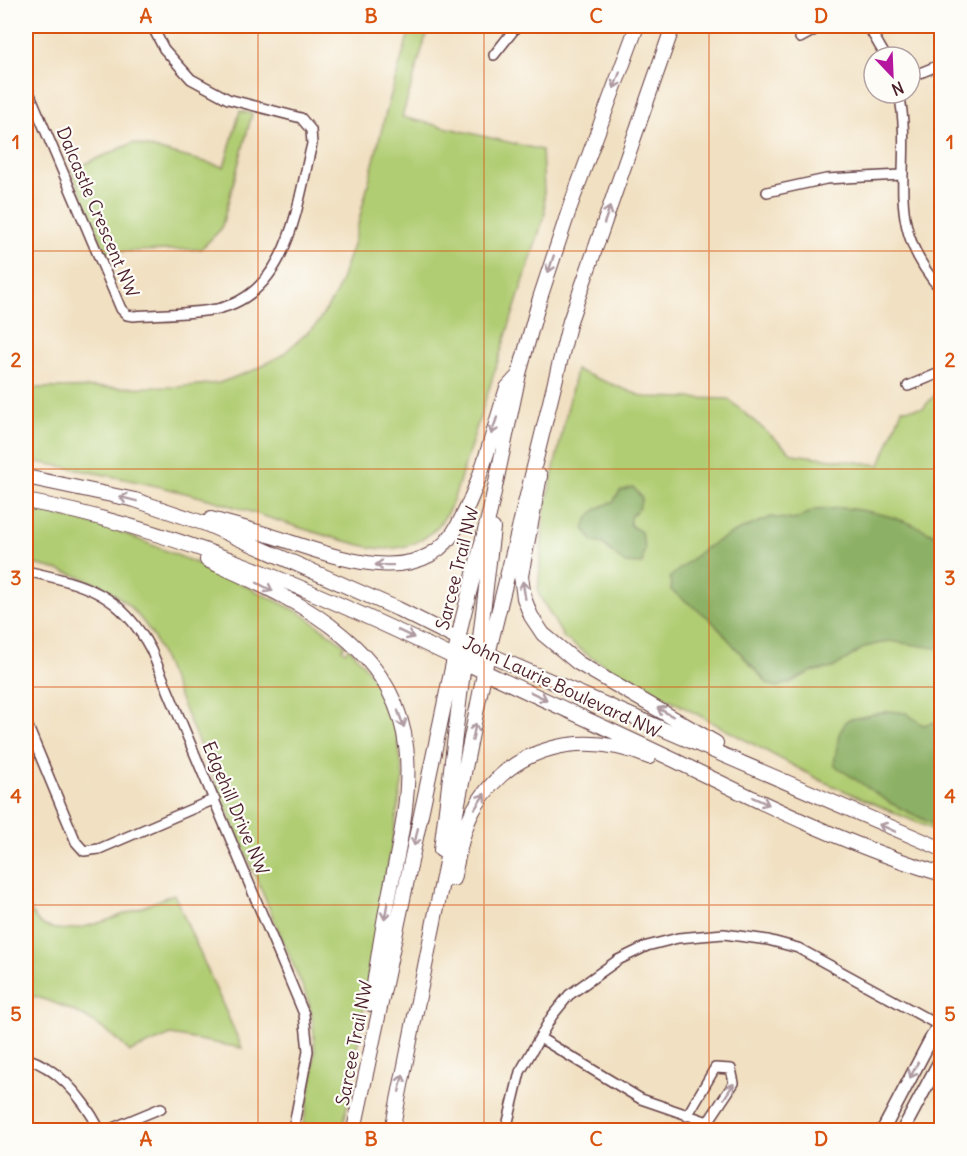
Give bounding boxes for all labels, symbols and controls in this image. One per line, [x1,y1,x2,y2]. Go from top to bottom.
text: A [140,3,153,28]
text: B [364,3,378,28]
text: C [589,3,603,28]
text: D [814,3,828,28]
north arrow [862,45,922,105]
one-way arrow [611,71,622,89]
text: N [889,77,907,100]
street label: Dalcastle Crescent NW [52,123,144,301]
text: 1 [12,129,20,154]
text: 1 [946,129,954,154]
one-way arrow [603,206,614,224]
one-way arrow [545,254,556,273]
text: 2 [11,347,22,372]
text: 2 [945,347,956,372]
one-way arrow [488,416,499,435]
one-way arrow [119,492,138,504]
street label: Sarcee Trail NW [431,504,483,632]
one-way arrow [374,559,394,571]
text: 3 [10,565,22,590]
text: 3 [944,565,956,590]
one-way arrow [518,581,529,600]
one-way arrow [255,582,273,593]
one-way arrow [397,628,415,640]
street label: John Laurie Boulevard NW [459,631,665,743]
one-way arrow [529,691,547,703]
one-way arrow [657,706,675,717]
one-way arrow [396,709,407,728]
one-way arrow [469,723,480,742]
street label: Edgehill Drive NW [197,738,275,878]
text: 4 [10,783,22,808]
text: 4 [944,783,956,808]
one-way arrow [474,793,486,809]
one-way arrow [752,796,770,807]
one-way arrow [878,821,896,832]
one-way arrow [410,827,421,846]
one-way arrow [380,901,391,920]
street label: Sarcee Trail NW [331,979,377,1107]
text: 5 [10,1001,22,1026]
text: 5 [944,1001,956,1026]
one-way arrow [908,1061,920,1079]
one-way arrow [396,1074,407,1094]
one-way arrow [722,1083,735,1100]
text: A [140,1126,153,1151]
text: B [364,1126,378,1151]
text: C [589,1126,603,1151]
text: D [814,1126,828,1151]

